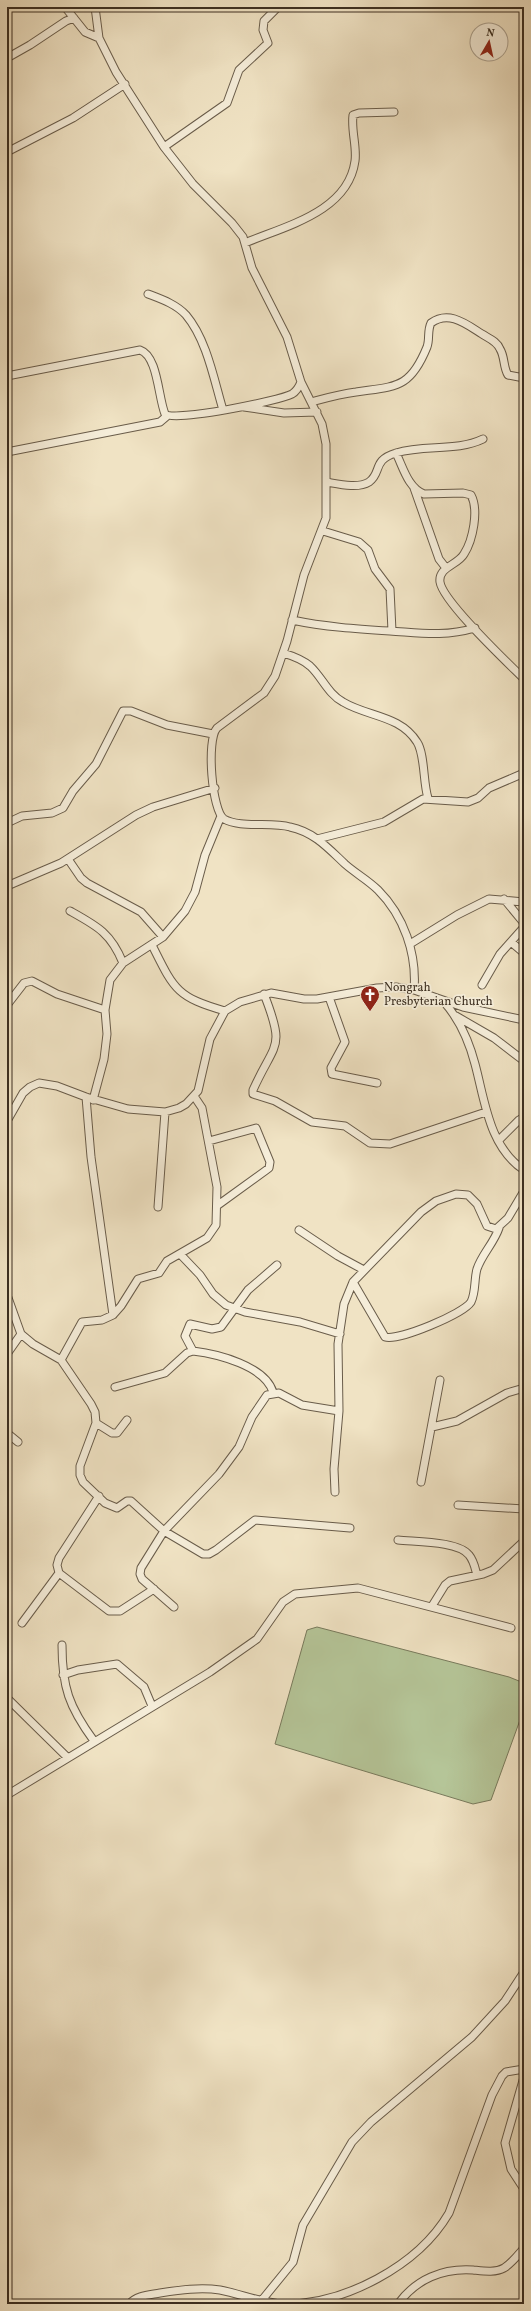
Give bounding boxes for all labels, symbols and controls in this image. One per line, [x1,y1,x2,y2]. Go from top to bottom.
north arrow [469,22,509,62]
text: N [485,26,495,42]
place label: Nongrah Presbyterian Church [384,980,493,1010]
church icon: Nongrah Presbyterian Church [359,984,381,1012]

